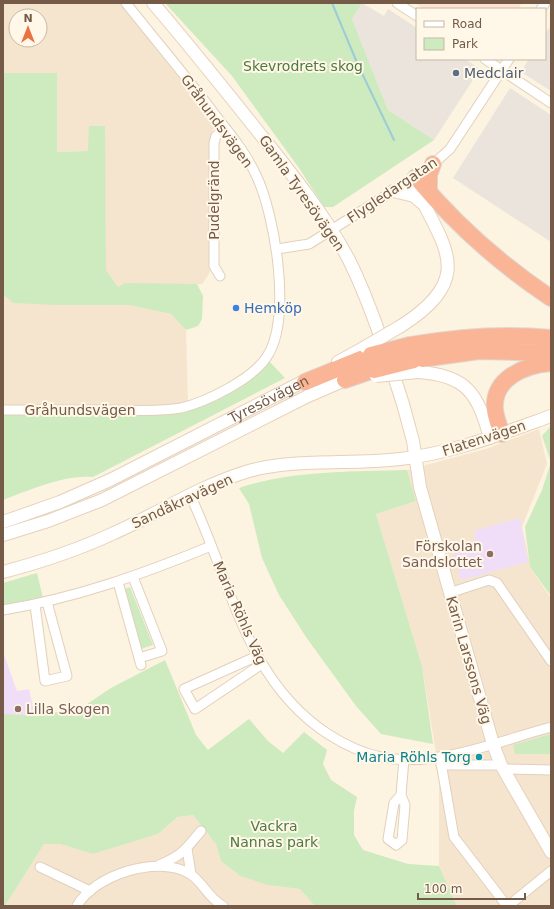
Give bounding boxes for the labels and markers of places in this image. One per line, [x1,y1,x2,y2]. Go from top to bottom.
place label: Medclair [464,65,524,81]
marker: Medclair [451,68,461,78]
place label: Hemköp [244,300,302,316]
marker: Hemköp [231,303,241,313]
place label: Förskolan Sandslottet [402,538,483,570]
marker: Förskolan Sandslottet [485,549,495,559]
place label: Lilla Skogen [26,701,110,717]
marker: Lilla Skogen [13,704,23,714]
place label: Maria Röhls Torg [356,749,471,765]
marker: Maria Röhls Torg [474,752,484,762]

